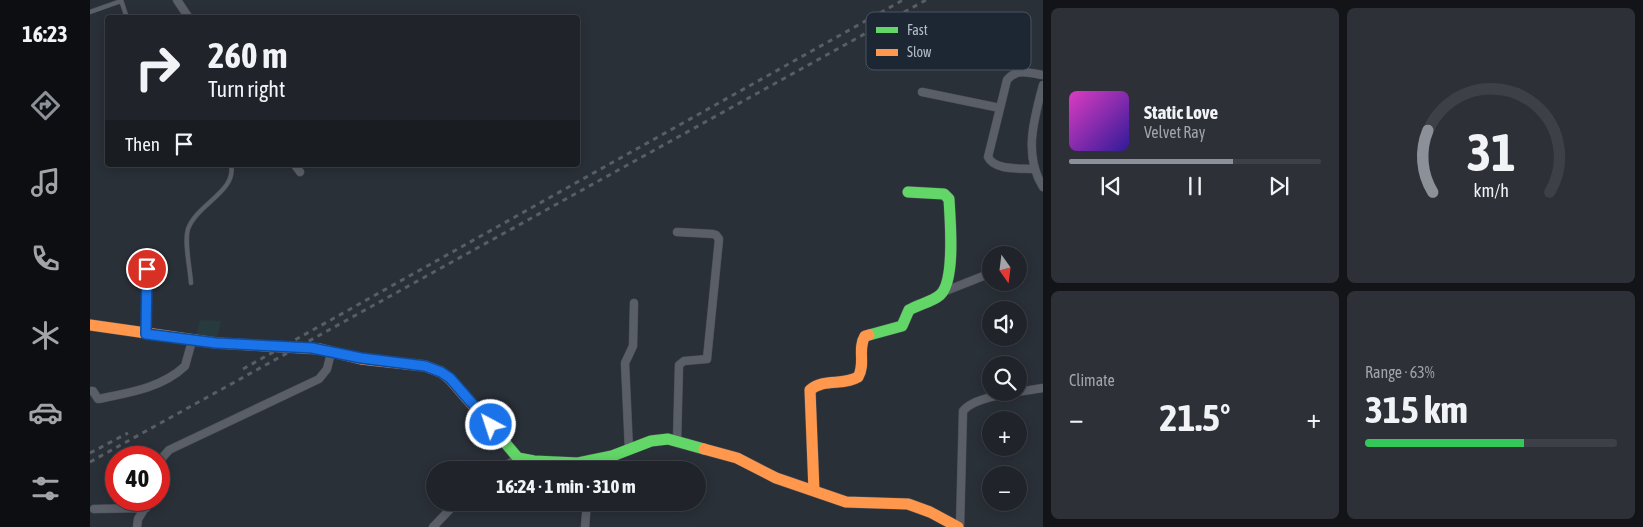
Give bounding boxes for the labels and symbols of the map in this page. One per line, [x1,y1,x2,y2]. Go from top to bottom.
legend [866,12,1031,70]
text: Fast [907,22,928,38]
text: Slow [907,44,932,60]
north arrow [982,246,1028,291]
pin [126,248,168,290]
position arrow [464,398,516,450]
speed limit sign: 40 [105,446,170,511]

